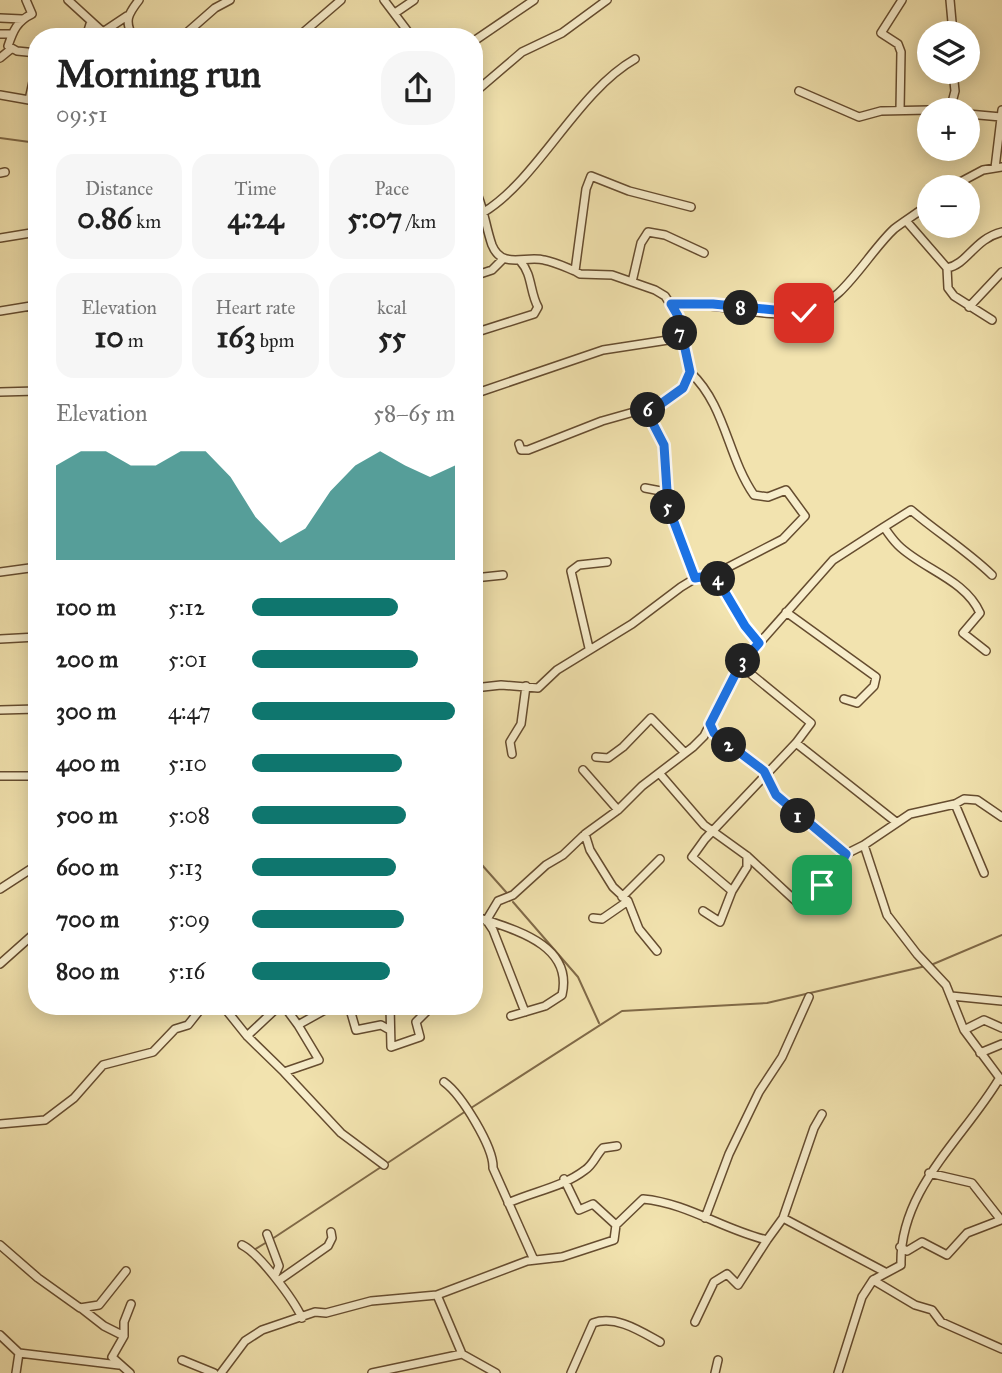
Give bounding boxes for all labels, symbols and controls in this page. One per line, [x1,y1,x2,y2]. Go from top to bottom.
map controls [917,21,980,238]
button: layers [917,21,980,84]
text: Morning run [56,51,261,97]
button: share [381,51,455,125]
button: + [917,98,980,161]
text: 09:51 [56,100,107,128]
button: − [917,175,980,238]
text: Distance [85,177,153,200]
text: Time [234,177,277,200]
text: Pace [375,177,409,200]
text: 0.86 [77,200,132,236]
text: 4:24 [228,200,283,236]
text: 5:07 [347,200,402,236]
text: km [132,210,161,233]
text: /km [402,210,436,233]
pin [774,283,834,343]
pin: 8 [724,290,758,326]
icon: check [785,294,823,332]
text: Elevation [81,296,157,319]
text: Heart rate [216,296,295,319]
text: kcal [377,296,407,319]
text: 8 [735,296,746,319]
pin: 7 [662,316,698,350]
text: 10 [95,319,124,355]
text: 163 [217,319,256,355]
text: 55 [378,319,406,355]
text: 7 [674,321,685,344]
text: m [124,329,144,352]
text: bpm [256,329,294,352]
pin: 6 [630,392,666,428]
text: 6 [643,398,652,421]
text: Elevation [56,399,147,427]
text: 58–65 m [373,399,455,427]
pin: 5 [650,490,686,524]
text: 5 [663,495,672,518]
pin: 4 [700,562,736,596]
text: 4 [712,567,723,590]
text: 100 m [56,593,116,621]
text: 5:12 [168,593,205,621]
pin: 3 [726,644,760,678]
text: 200 m [56,645,118,673]
text: 5:01 [168,645,207,673]
text: 3 [739,649,746,672]
text: 300 m [56,697,116,725]
text: 4:47 [168,697,211,725]
pin: 2 [712,728,746,762]
text: 2 [724,733,733,756]
text: 400 m [56,749,120,777]
text: 5:10 [168,749,207,777]
pin: 1 [780,798,816,834]
text: 500 m [56,801,118,829]
text: 5:08 [168,801,210,829]
text: 1 [794,804,801,827]
text: 600 m [56,853,119,881]
text: 5:13 [168,853,203,881]
pin [792,855,852,915]
icon: arrive [803,866,841,904]
text: 700 m [56,905,119,933]
text: 5:09 [168,905,210,933]
text: 800 m [56,957,119,985]
text: 5:16 [168,957,205,985]

